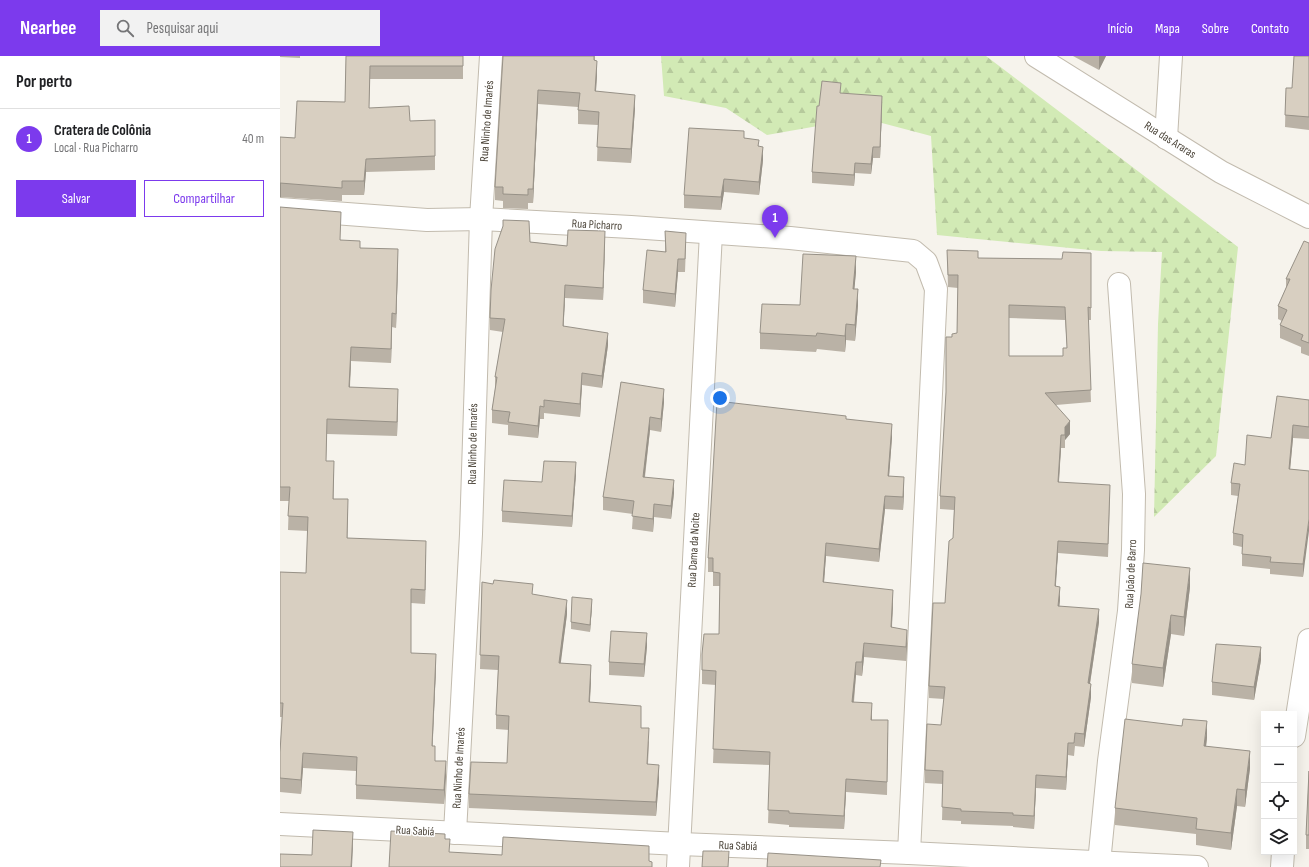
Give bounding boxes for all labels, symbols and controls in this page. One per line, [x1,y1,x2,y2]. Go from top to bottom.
search box [100,10,380,46]
text: Nearbee [20,17,76,40]
icon: search [114,17,136,39]
text: Pesquisar aqui [146,19,218,38]
text: Início [1107,20,1133,37]
text: Mapa [1155,20,1180,37]
text: Sobre [1202,20,1229,37]
text: Contato [1251,20,1289,37]
text: Por perto [16,72,72,92]
street label: Rua Ninho de Imarés [477,80,497,162]
street label: Rua das Araras [1141,118,1199,162]
text: Cratera de Colônia [54,121,151,140]
text: 1 [26,131,32,147]
text: 40 m [242,131,264,147]
text: Local · Rua Picharro [54,140,138,156]
button: Salvar [16,180,136,217]
button: Compartilhar [144,180,264,217]
pin: 1 [762,205,788,238]
street label: Rua Picharro [571,216,623,234]
your location [710,388,730,408]
street label: Rua Ninho de Imarés [465,403,481,485]
street label: Rua Dama da Noite [685,512,703,588]
street label: Rua João de Barro [1122,539,1140,609]
map controls [1261,711,1297,855]
button: + [1261,711,1297,747]
street label: Rua Ninho de Imarés [449,727,469,809]
button: − [1261,747,1297,783]
button: locate [1261,783,1297,819]
button: layers [1261,819,1297,855]
street label: Rua Sabiá [395,822,435,840]
street label: Rua Sabiá [718,838,758,854]

